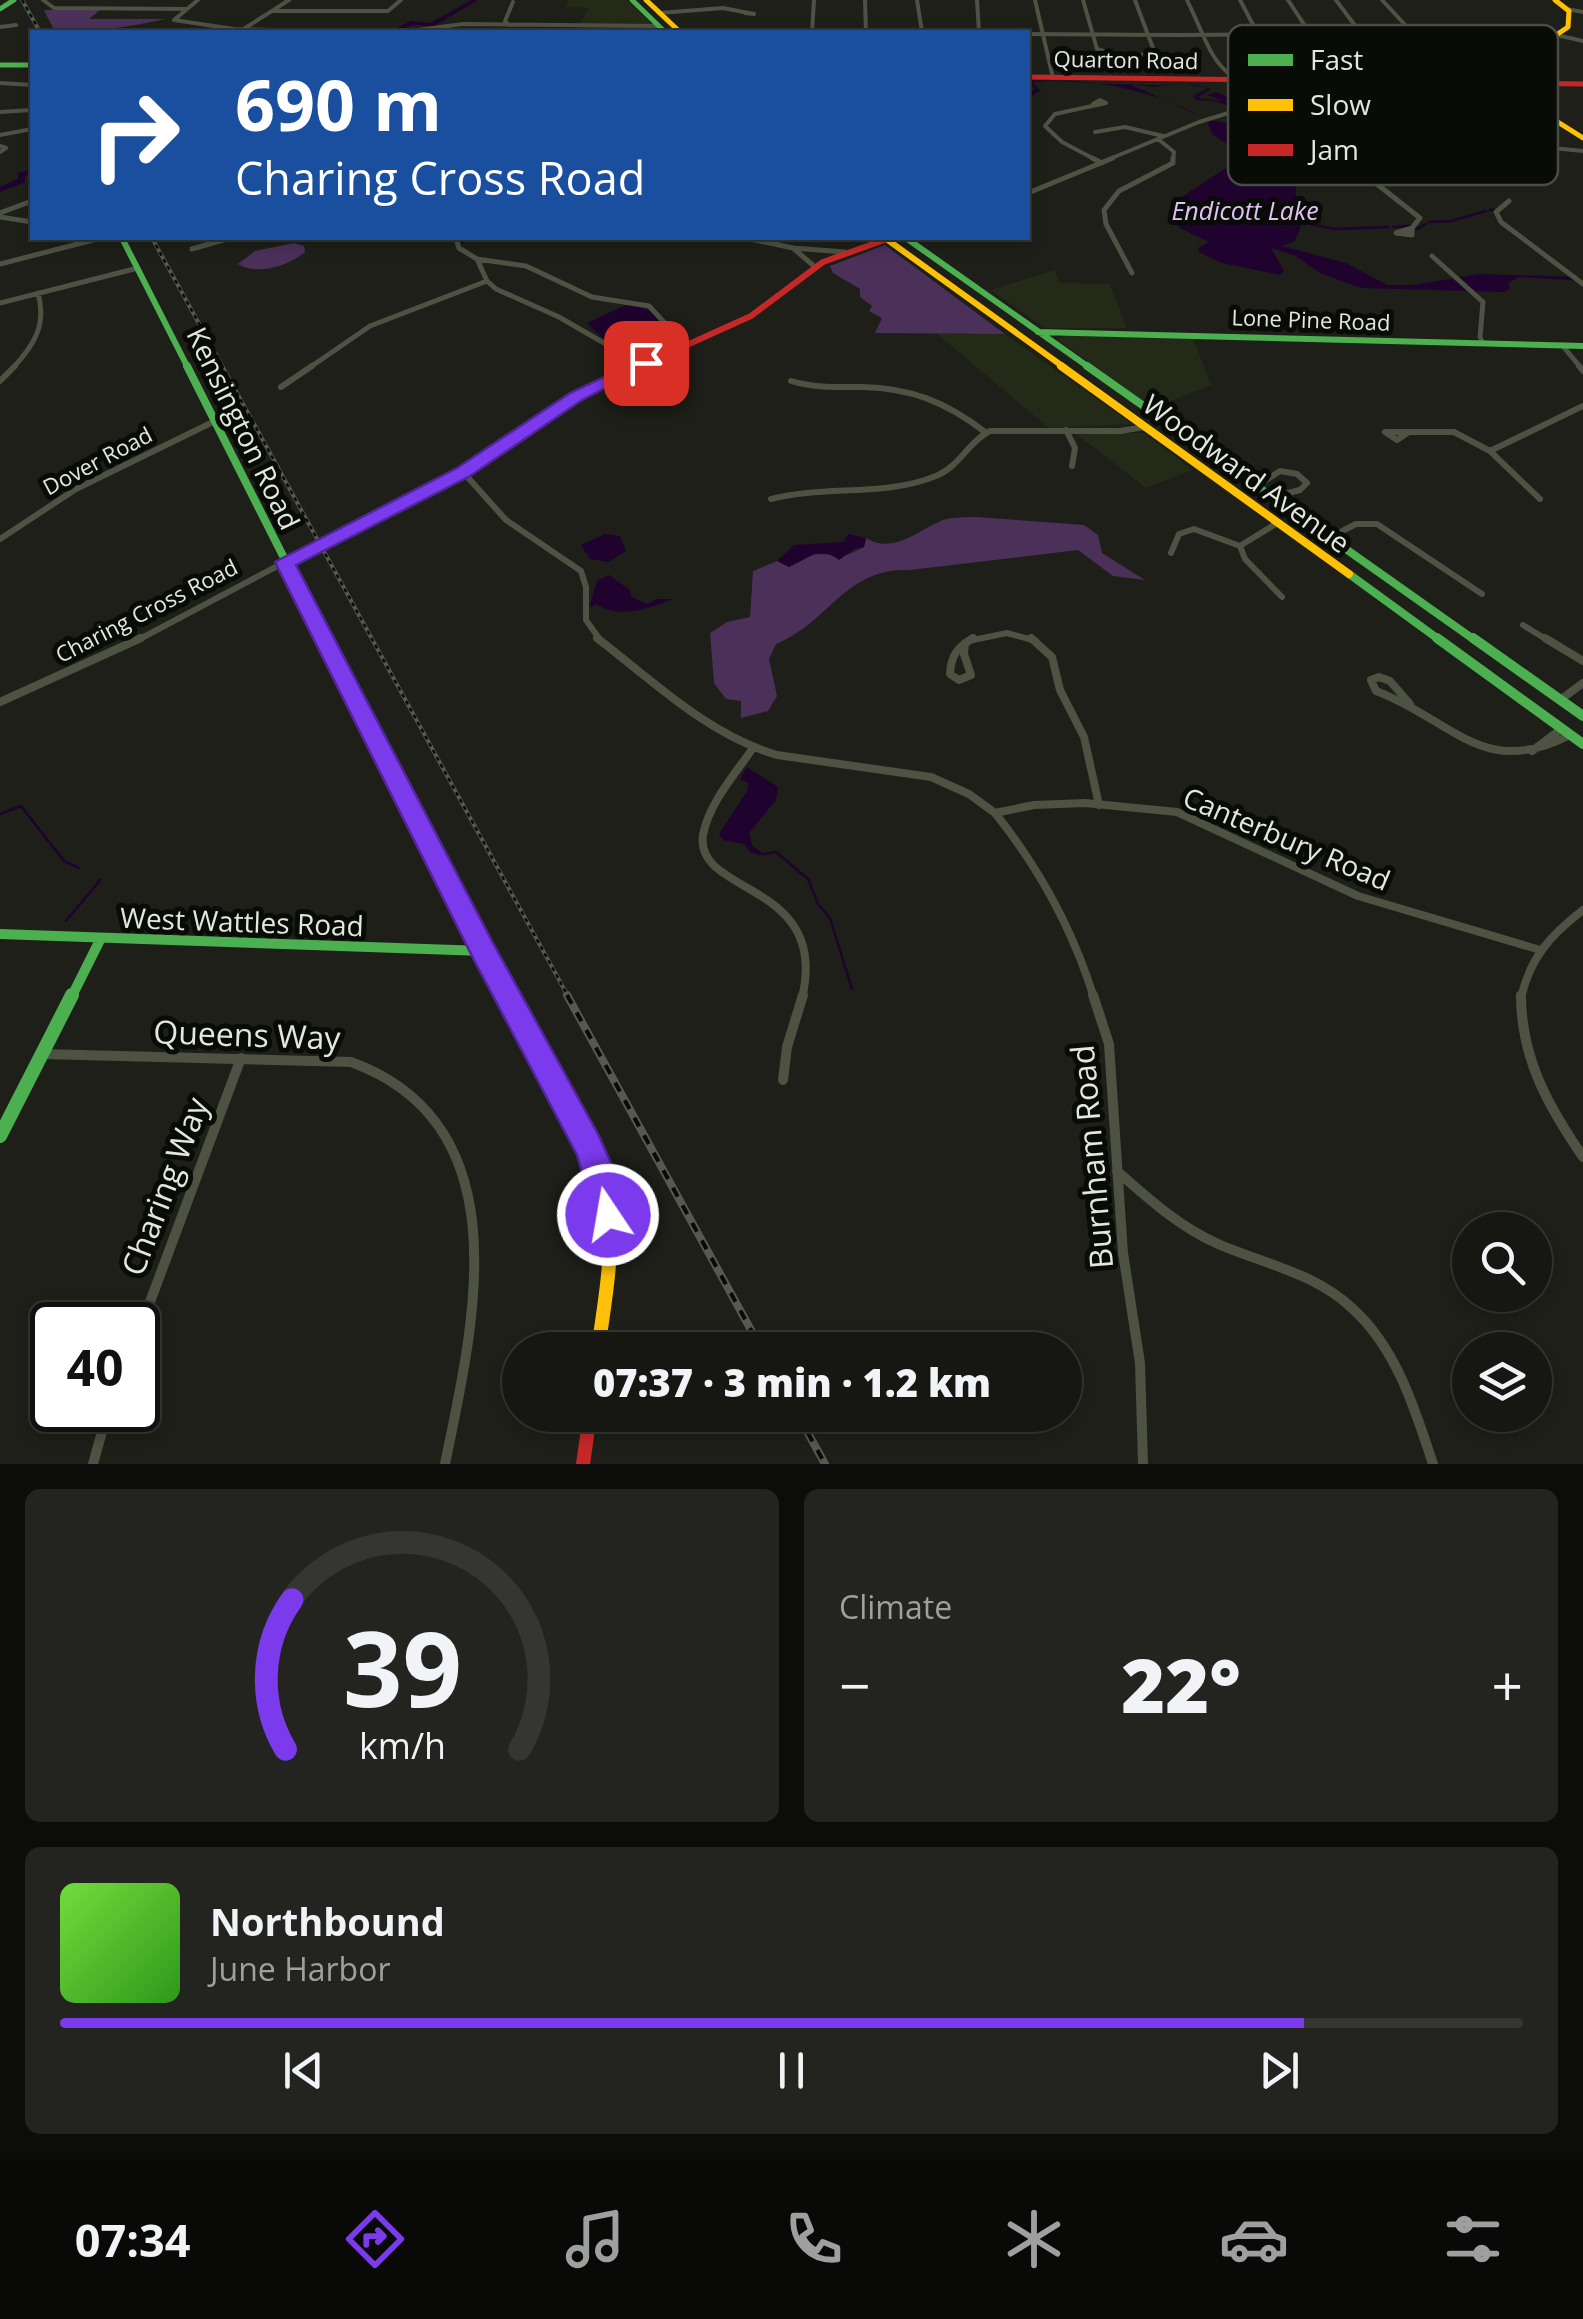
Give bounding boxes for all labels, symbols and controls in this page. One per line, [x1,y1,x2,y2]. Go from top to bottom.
legend [1228,25,1558,185]
text: Fast [1310,40,1363,78]
street label: Quarton Road [1053,43,1199,75]
text: 690 m [235,56,442,152]
icon: right [70,70,200,200]
text: Slow [1310,85,1371,123]
text: Jam [1307,130,1359,168]
text: Charing Cross Road [235,147,645,208]
water label: Endicott Lake [1171,193,1319,227]
street label: Lone Pine Road [1231,301,1391,337]
street label: Kensington Road [179,320,309,536]
pin [604,321,689,406]
icon: arrive [619,336,674,391]
street label: Woodward Avenue [1136,385,1358,561]
street label: Dover Road [37,419,157,501]
street label: Charing Cross Road [50,551,242,669]
street label: Canterbury Road [1178,777,1396,899]
street label: West Wattles Road [120,898,364,944]
street label: Queens Way [153,1009,342,1059]
street label: Burnham Road [1060,1043,1122,1271]
street label: Charing Way [110,1090,218,1281]
position arrow [556,1163,660,1267]
map controls [1452,1212,1552,1432]
button: search [1452,1212,1552,1312]
speed limit sign: 40 [30,1302,160,1432]
button: layers [1452,1332,1552,1432]
text: 07:37 · 3 min · 1.2 km [593,1356,991,1408]
text: Climate [839,1585,952,1628]
text: 39 [343,1596,461,1737]
text: 22° [1121,1633,1241,1735]
text: − [839,1647,870,1722]
text: + [1492,1647,1523,1722]
text: km/h [359,1721,445,1769]
text: Northbound [210,1895,445,1947]
text: June Harbor [210,1947,390,1990]
icon: previous [276,2043,331,2098]
icon: pause [764,2043,819,2098]
icon: next [1252,2043,1307,2098]
icon: directions [340,2204,410,2274]
icon: music [560,2204,630,2274]
icon: phone [779,2204,849,2274]
icon: climate [999,2204,1069,2274]
icon: car [1219,2204,1289,2274]
icon: filters [1438,2204,1508,2274]
text: 07:34 [75,2209,191,2270]

